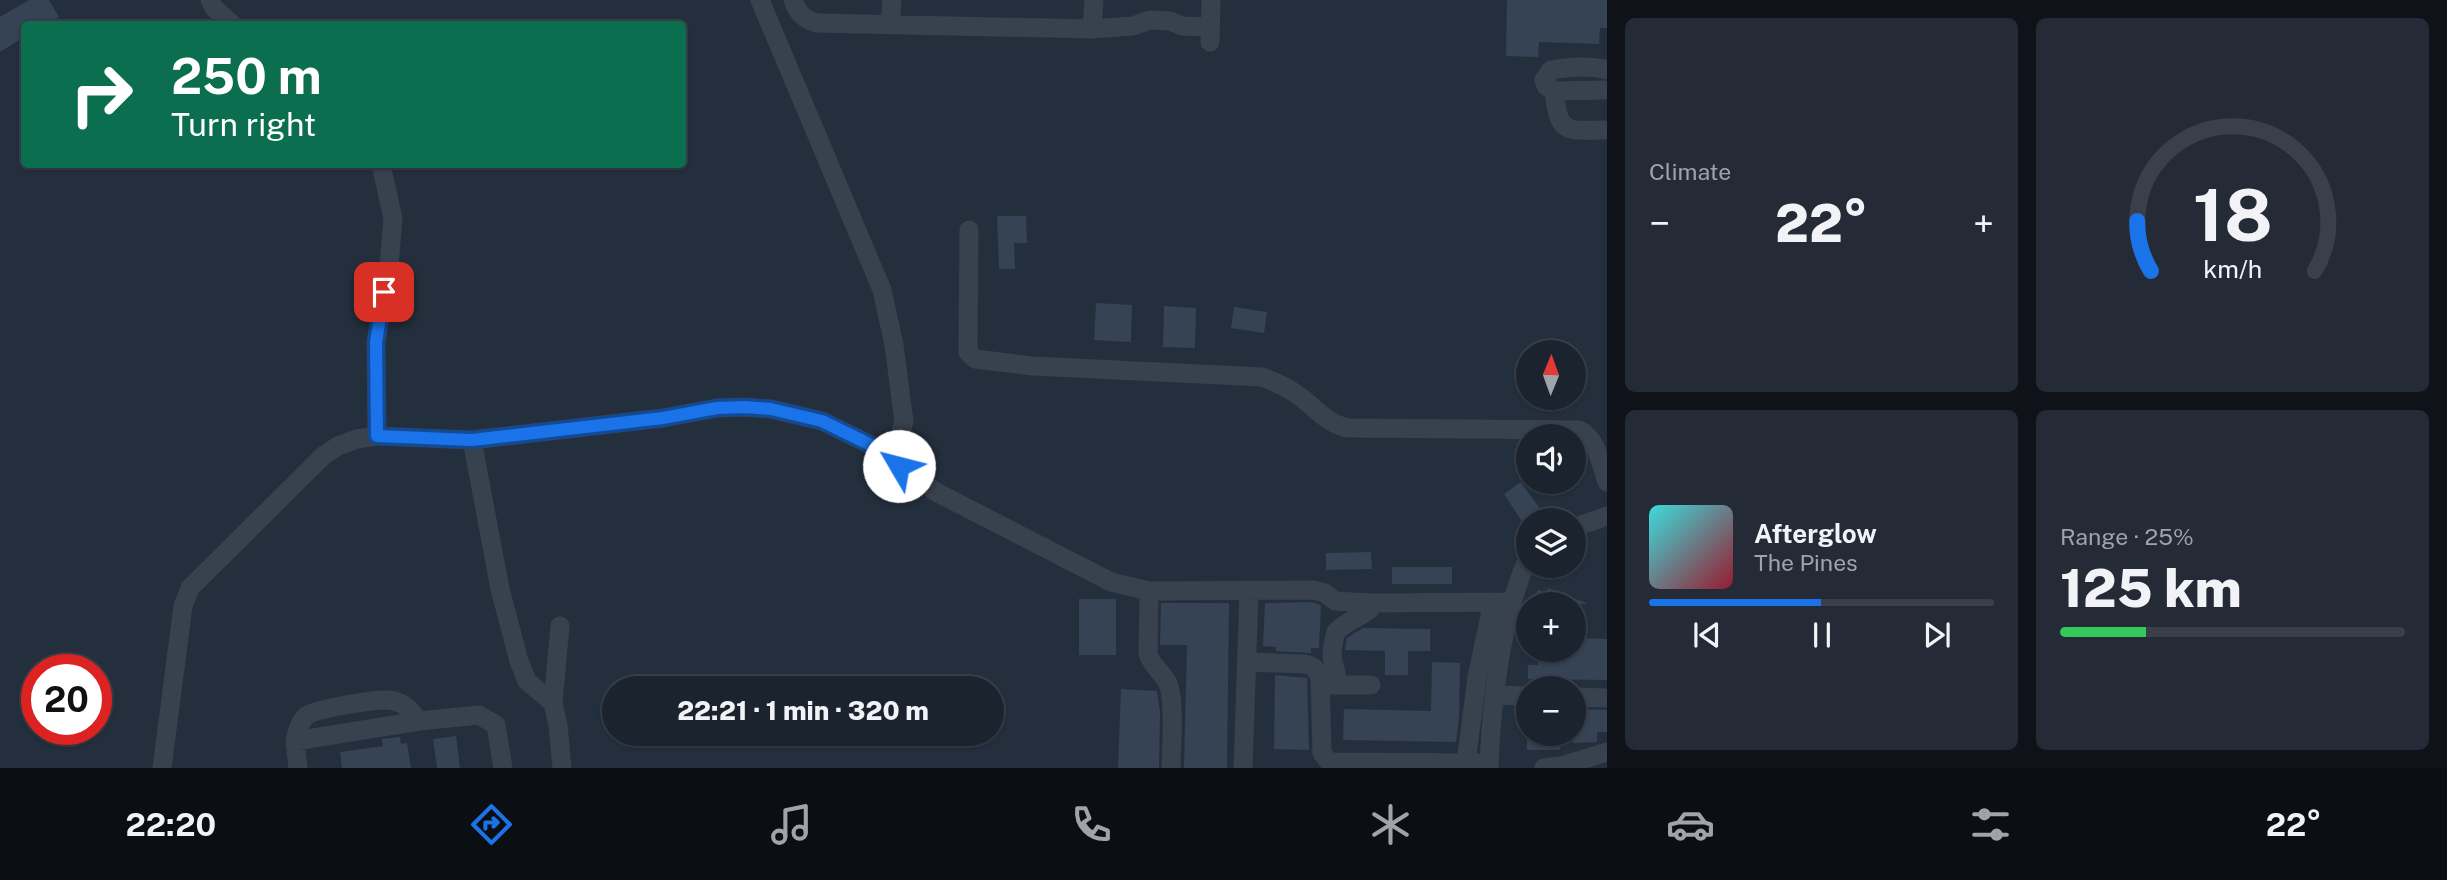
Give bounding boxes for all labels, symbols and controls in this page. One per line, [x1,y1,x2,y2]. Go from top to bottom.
text: 250 m [171,47,322,105]
icon: right [56,49,147,140]
text: Turn right [171,106,316,143]
text: Climate [1649,158,1731,185]
text: 18 [2192,172,2273,257]
text: 22° [1775,193,1868,254]
text: − [1649,201,1670,246]
text: + [1973,201,1994,246]
text: km/h [2203,254,2262,284]
pin [354,262,414,322]
icon: arrive [365,273,403,311]
north arrow [1516,340,1586,410]
map controls [1516,340,1586,746]
button: sound [1516,424,1586,494]
position arrow [862,429,936,503]
button: layers [1516,508,1586,578]
text: Afterglow [1754,518,1877,549]
text: Range · 25% [2060,523,2194,550]
text: The Pines [1754,549,1858,576]
text: 125 km [2060,558,2242,619]
button: + [1516,592,1586,662]
icon: previous [1688,616,1726,654]
icon: pause [1803,616,1841,654]
icon: next [1918,616,1956,654]
speed limit sign: 20 [21,654,112,745]
button: − [1516,676,1586,746]
text: 22:21 · 1 min · 320 m [677,695,929,726]
icon: directions [467,800,516,849]
icon: music [767,800,816,849]
icon: phone [1067,800,1116,849]
icon: climate [1366,800,1415,849]
icon: car [1666,800,1715,849]
icon: filters [1966,800,2015,849]
text: 22:20 [125,806,216,843]
text: 22° [2266,806,2322,843]

